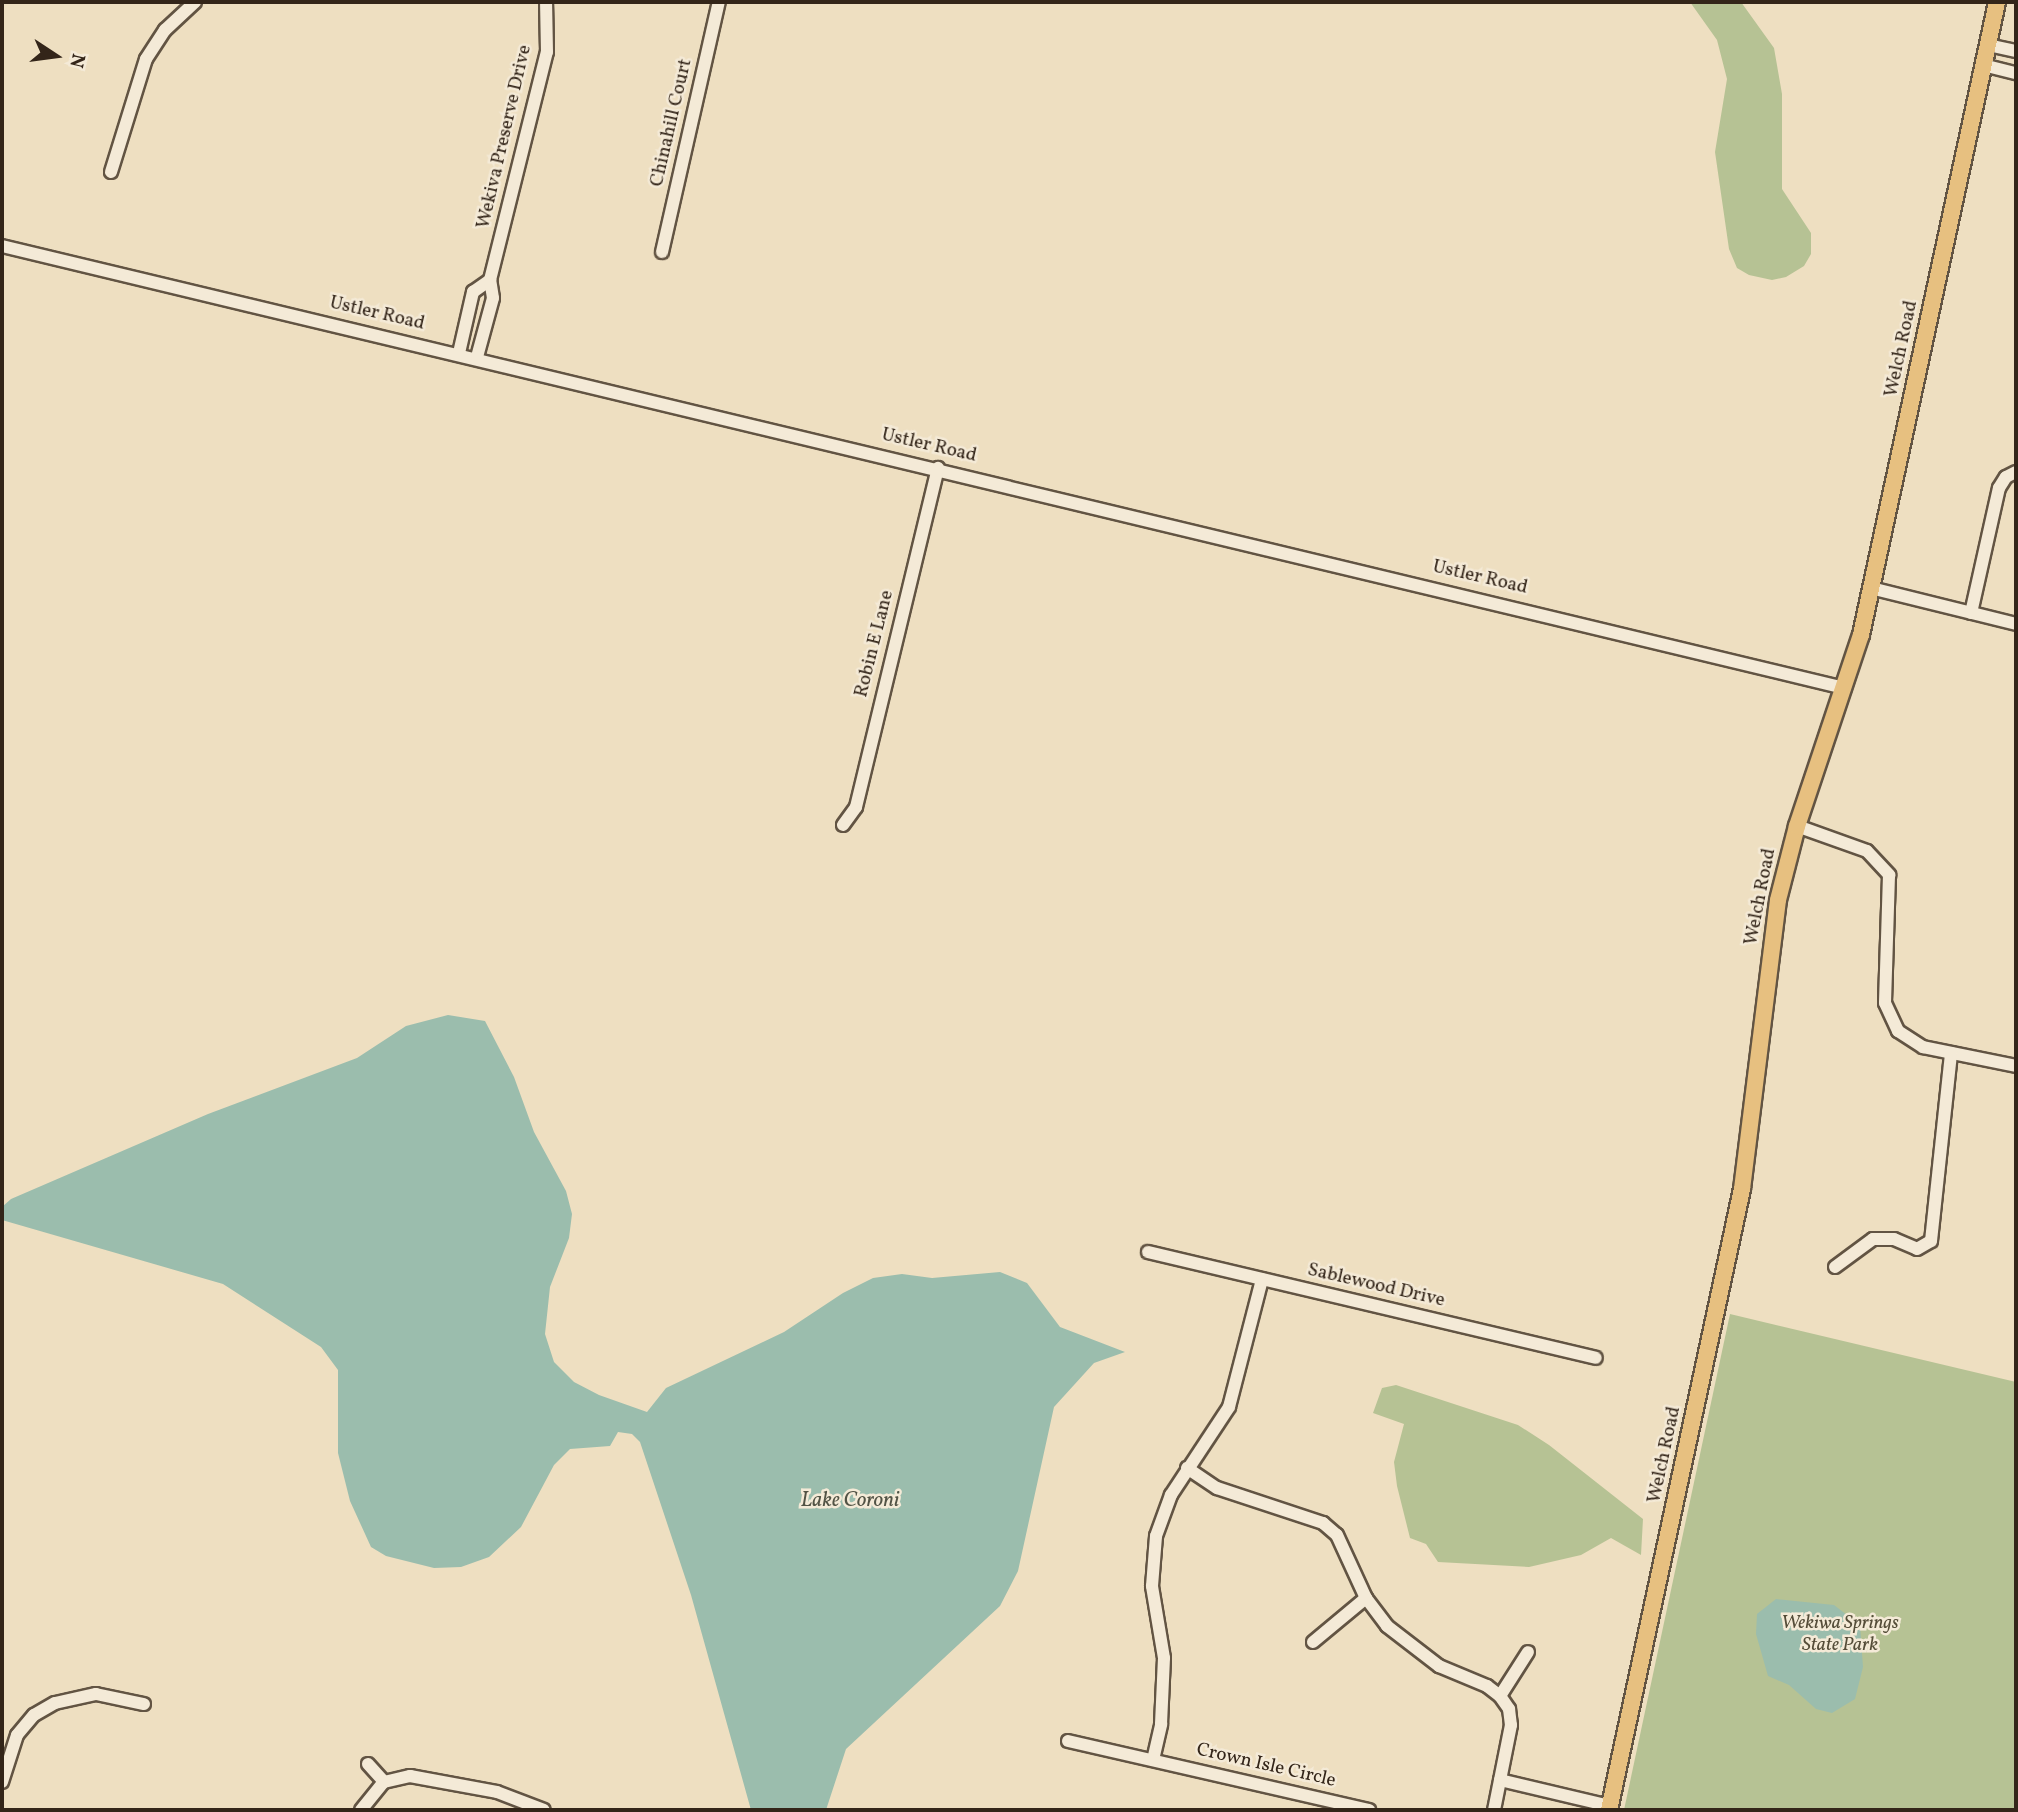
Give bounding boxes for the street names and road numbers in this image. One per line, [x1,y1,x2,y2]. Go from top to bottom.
street label: Wekiva Preserve Drive [473,43,537,231]
street label: Chinahill Court [646,57,698,189]
street label: Ustler Road [327,292,427,336]
street label: Welch Road [1881,299,1923,399]
street label: Ustler Road [879,424,979,468]
street label: Ustler Road [1430,556,1530,600]
street label: Robin E Lane [851,588,899,700]
street label: Welch Road [1740,847,1782,947]
street label: Sablewood Drive [1305,1259,1447,1313]
street label: Welch Road [1644,1405,1686,1505]
street label: Crown Isle Circle [1194,1739,1338,1793]

